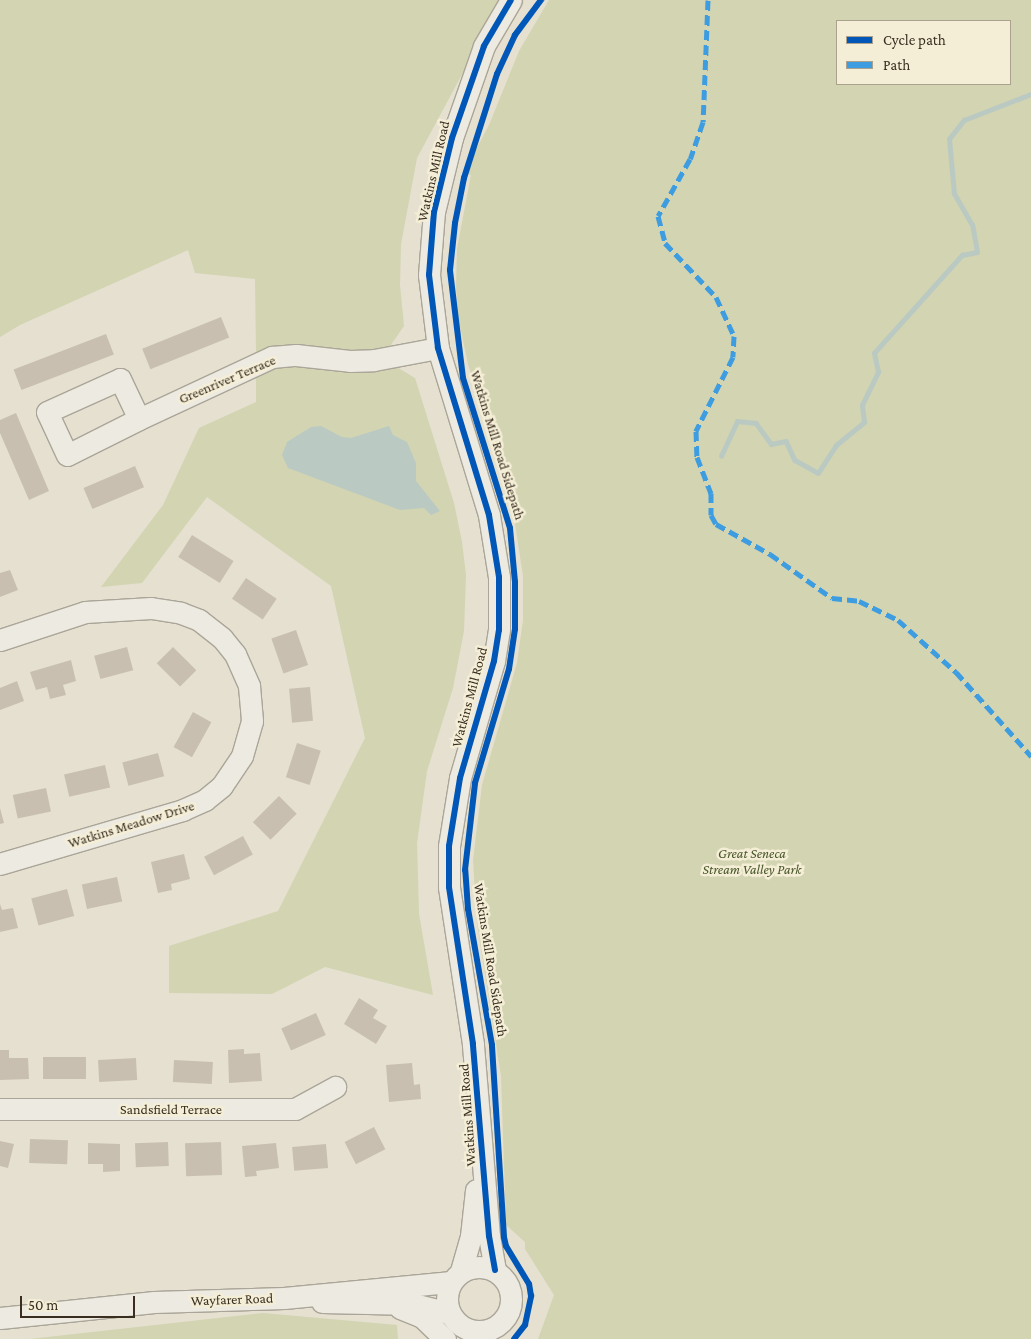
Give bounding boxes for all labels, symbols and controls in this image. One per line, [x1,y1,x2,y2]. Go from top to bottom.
legend [836,20,1011,85]
text: Cycle path [883,32,946,48]
text: Path [883,57,910,73]
street label: Watkins Mill Road [413,119,453,223]
street label: Greenriver Terrace [176,351,278,407]
street label: Watkins Mill Road Sidepath [467,368,529,522]
street label: Watkins Mill Road [448,645,490,749]
street label: Watkins Meadow Drive [66,797,196,851]
park label: Great Seneca Stream Valley Park [703,845,801,878]
street label: Watkins Mill Road Sidepath [471,882,511,1038]
street label: Watkins Mill Road [455,1063,479,1167]
street label: Sandsfield Terrace [120,1101,222,1117]
scale bar [22,1286,138,1318]
street label: Wayfarer Road [190,1289,274,1309]
text: 50 m [28,1297,58,1313]

